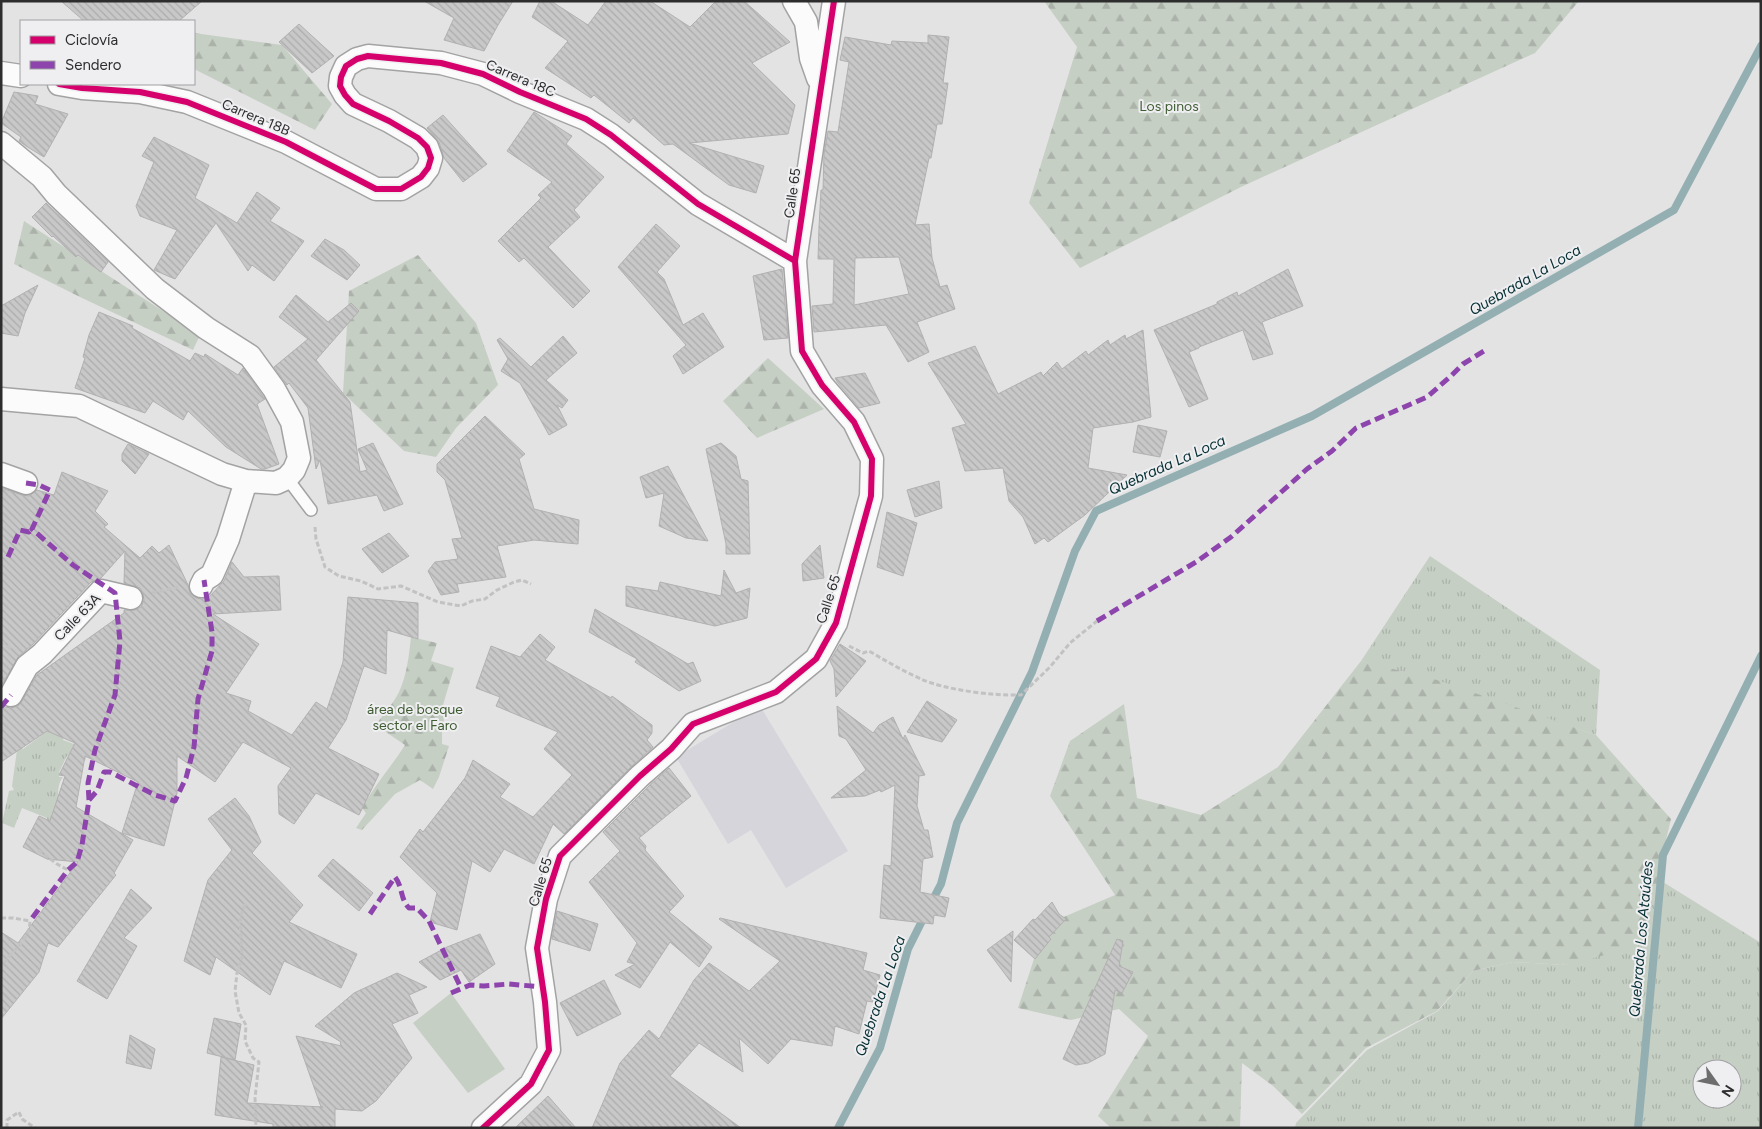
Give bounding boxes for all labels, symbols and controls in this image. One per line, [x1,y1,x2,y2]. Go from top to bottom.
legend [20,20,195,85]
text: Ciclovía [65,31,118,49]
text: Sendero [65,56,122,74]
street label: Carrera 18C [483,56,558,101]
street label: Carrera 18B [219,95,293,139]
park label: Los pinos [1139,98,1199,115]
street label: Calle 65 [781,167,804,219]
water label: Quebrada La Loca [1466,241,1584,319]
water label: Quebrada La Loca [1106,431,1228,499]
street label: Calle 65 [813,573,844,626]
street label: Calle 63A [51,590,105,645]
park label: área de bosque sector el Faro [367,701,463,734]
street label: Calle 65 [525,856,556,909]
water label: Quebrada Los Ataúdes [1625,860,1657,1018]
water label: Quebrada La Loca [851,933,909,1059]
north arrow [1692,1059,1742,1109]
text: N [1717,1082,1738,1100]

